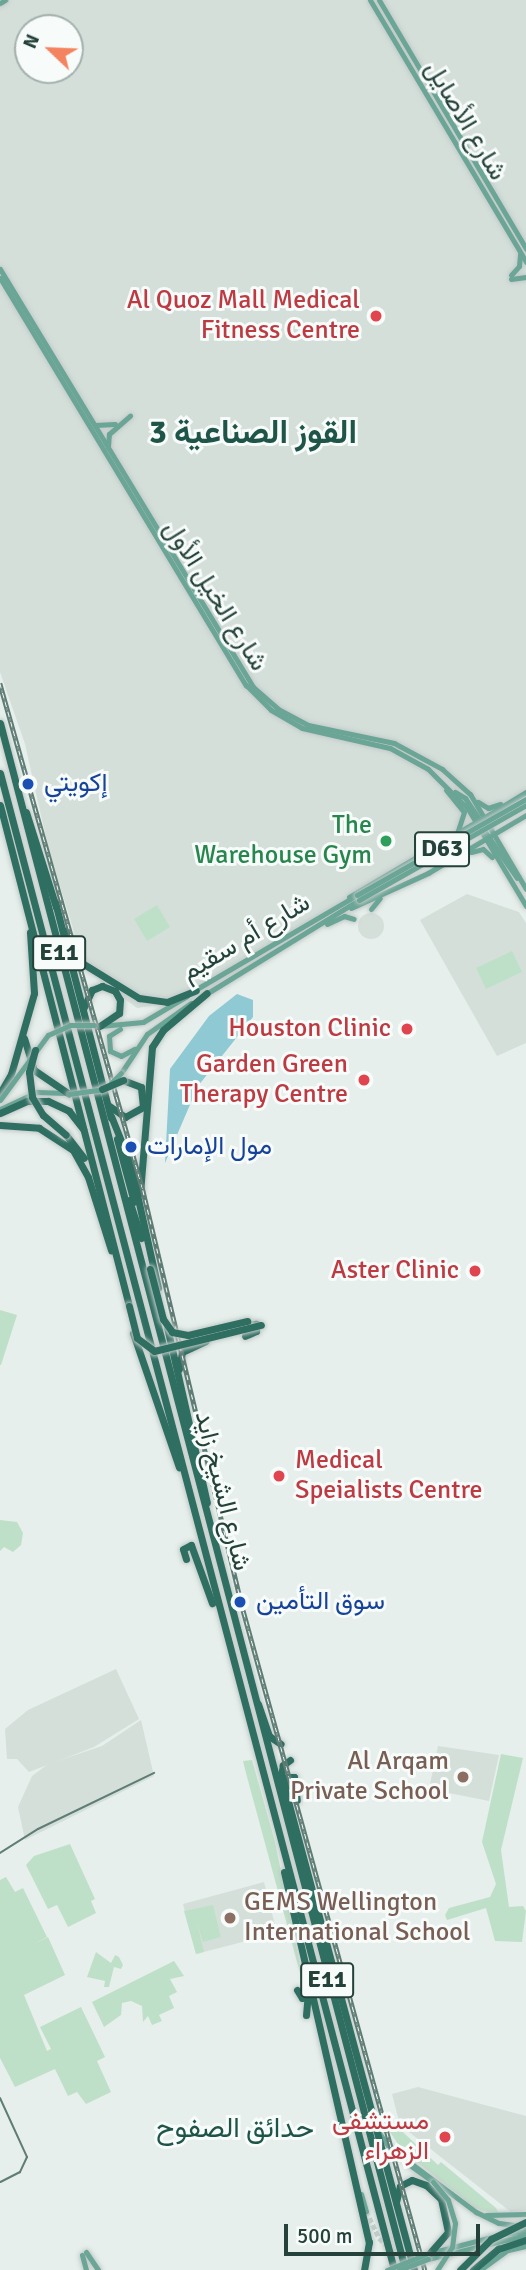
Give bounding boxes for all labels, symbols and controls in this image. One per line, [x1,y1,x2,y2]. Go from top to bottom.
north arrow [14,14,84,84]
text: N [18,31,45,52]
street label: شارع الأصايل [417,56,513,186]
place label: Al Quoz Mall Medical Fitness Centre [127,285,360,346]
marker: Al Quoz Mall Medical Fitness Centre [366,306,386,326]
district label: القوز الصناعية 3 [149,413,357,453]
street label: شارع الخيل الأول [156,515,274,677]
place label: إكويتي [44,768,107,800]
marker: إكويتي [18,774,38,794]
place label: The Warehouse Gym [194,810,372,872]
road number: D63 [414,828,470,870]
marker: The Warehouse Gym [378,833,394,849]
street label: شارع أم سقيم [176,887,316,989]
road number: E11 [31,932,87,973]
place label: Houston Clinic [228,1013,391,1045]
marker: Houston Clinic [397,1019,417,1039]
place label: Garden Green Therapy Centre [180,1049,348,1110]
marker: Garden Green Therapy Centre [354,1070,374,1090]
place label: مول الإمارات [147,1131,272,1163]
marker: مول الإمارات [121,1137,141,1157]
place label: Aster Clinic [331,1255,459,1287]
marker: Aster Clinic [465,1261,485,1281]
street label: شارع الشيخ زايد [187,1408,257,1574]
place label: Medical Speialists Centre [295,1445,482,1506]
marker: Medical Speialists Centre [269,1466,289,1486]
place label: سوق التأمين [256,1586,385,1618]
marker: سوق التأمين [230,1592,250,1612]
place label: Al Arqam Private School [290,1746,449,1808]
marker: Al Arqam Private School [455,1769,471,1785]
place label: GEMS Wellington International School [244,1887,470,1948]
marker: GEMS Wellington International School [222,1910,238,1926]
road number: E11 [299,1959,355,2000]
place label: مستشفى الزهراء [332,2106,429,2168]
district label: حدائق الصفوح [156,2111,314,2145]
marker: مستشفى الزهراء [435,2127,455,2147]
scale bar [288,2210,484,2254]
text: 500 m [297,2223,352,2249]

